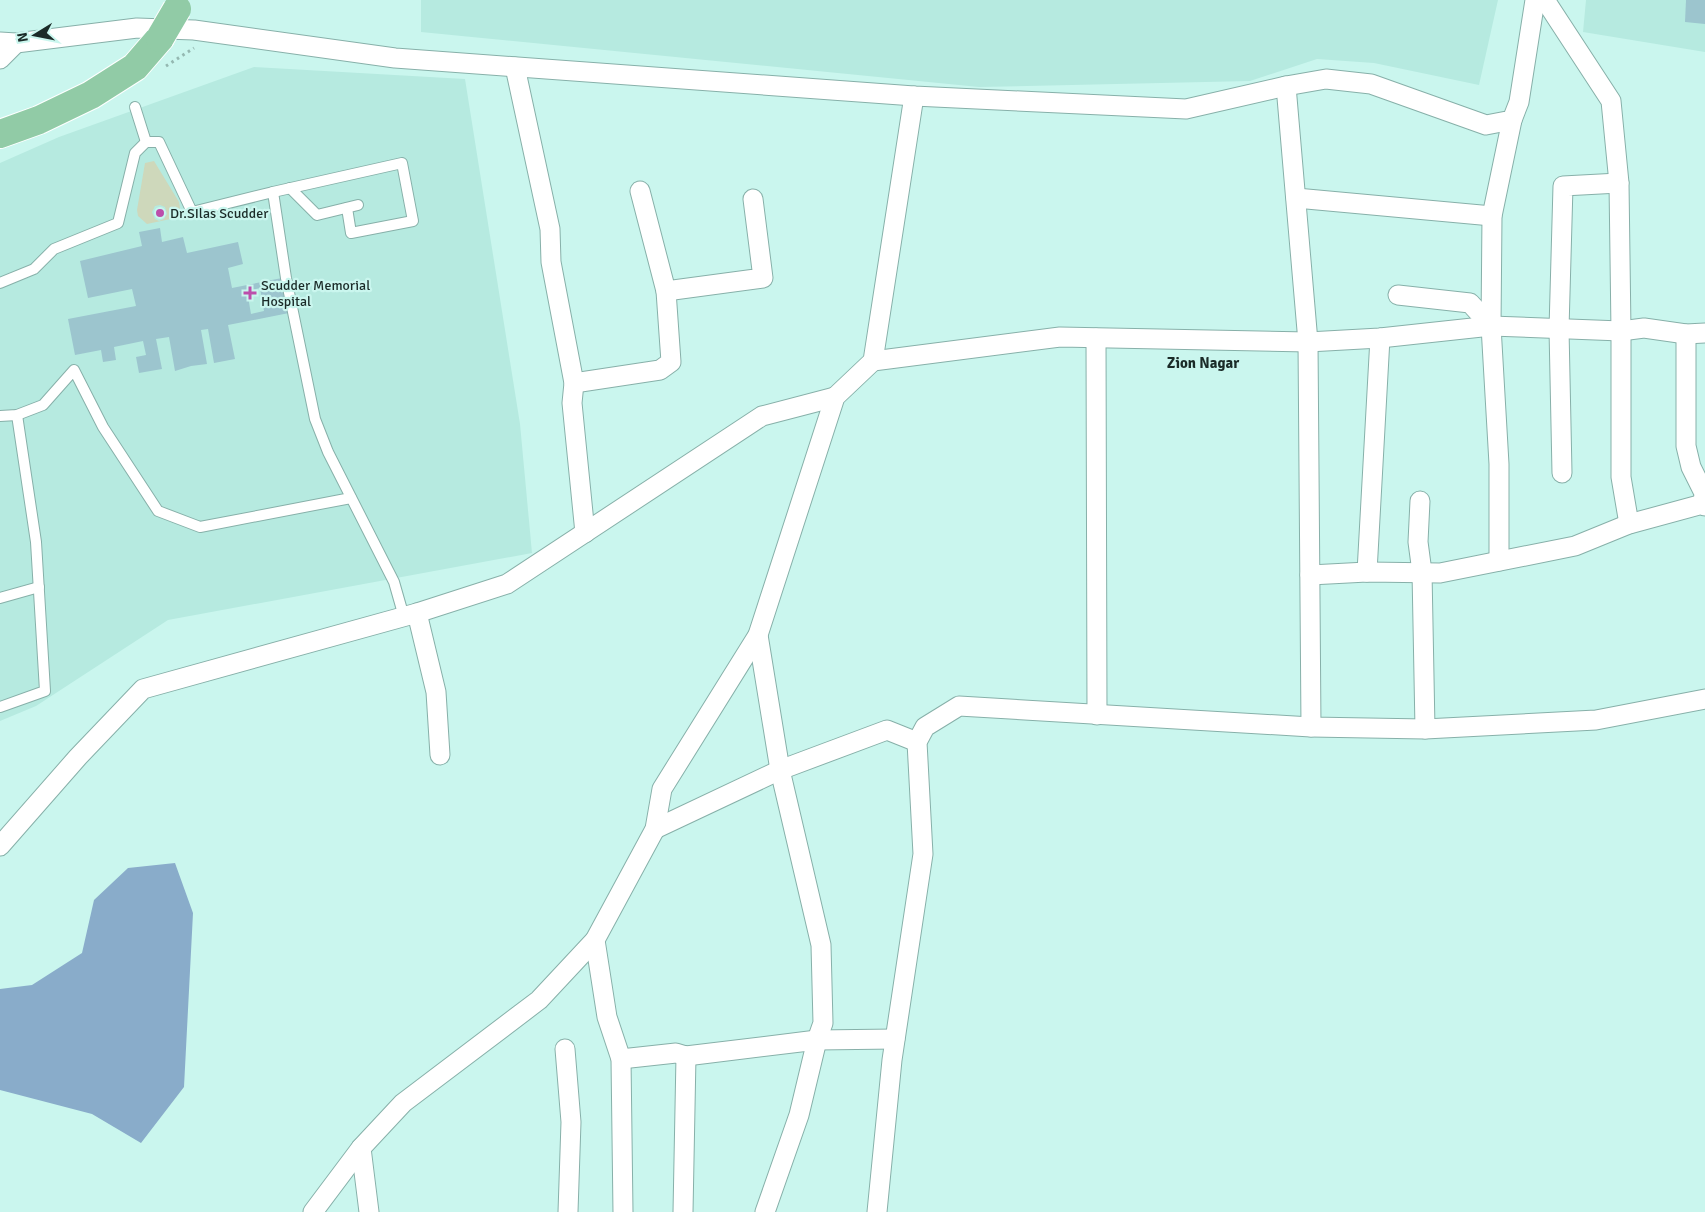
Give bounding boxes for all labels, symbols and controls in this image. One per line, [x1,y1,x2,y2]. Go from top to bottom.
north arrow [10,10,60,60]
text: N [13,31,32,43]
place label: Dr.SIlas Scudder [170,205,269,222]
marker: Dr.SIlas Scudder [154,207,166,219]
place label: Scudder Memorial Hospital [261,277,370,310]
marker: Scudder Memorial Hospital [243,286,257,300]
district label: Zion Nagar [1167,354,1239,372]

